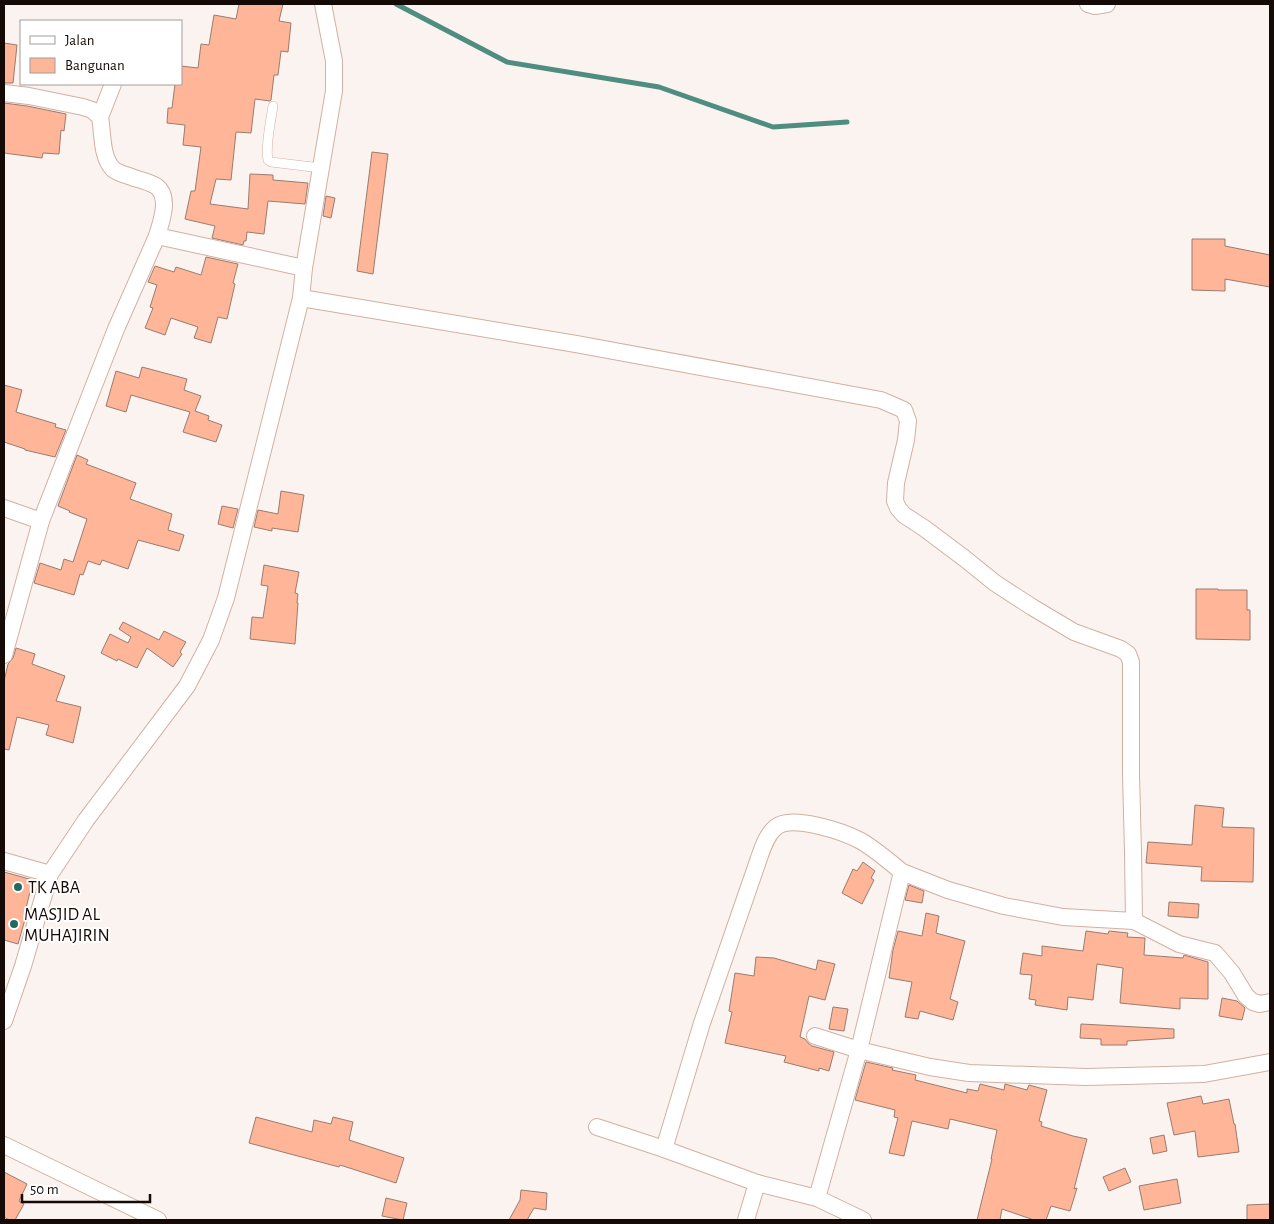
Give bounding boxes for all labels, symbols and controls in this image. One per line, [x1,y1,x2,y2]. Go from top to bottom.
legend [20,20,182,85]
text: Jalan [65,33,95,48]
text: Bangunan [65,58,125,73]
place label: TK ABA [28,879,81,897]
marker: TK ABA [12,881,24,893]
place label: MASJID AL MUHAJIRIN [24,906,110,945]
marker: MASJID AL MUHAJIRIN [8,918,20,930]
scale bar [22,1172,150,1204]
text: 50 m [30,1182,59,1197]

